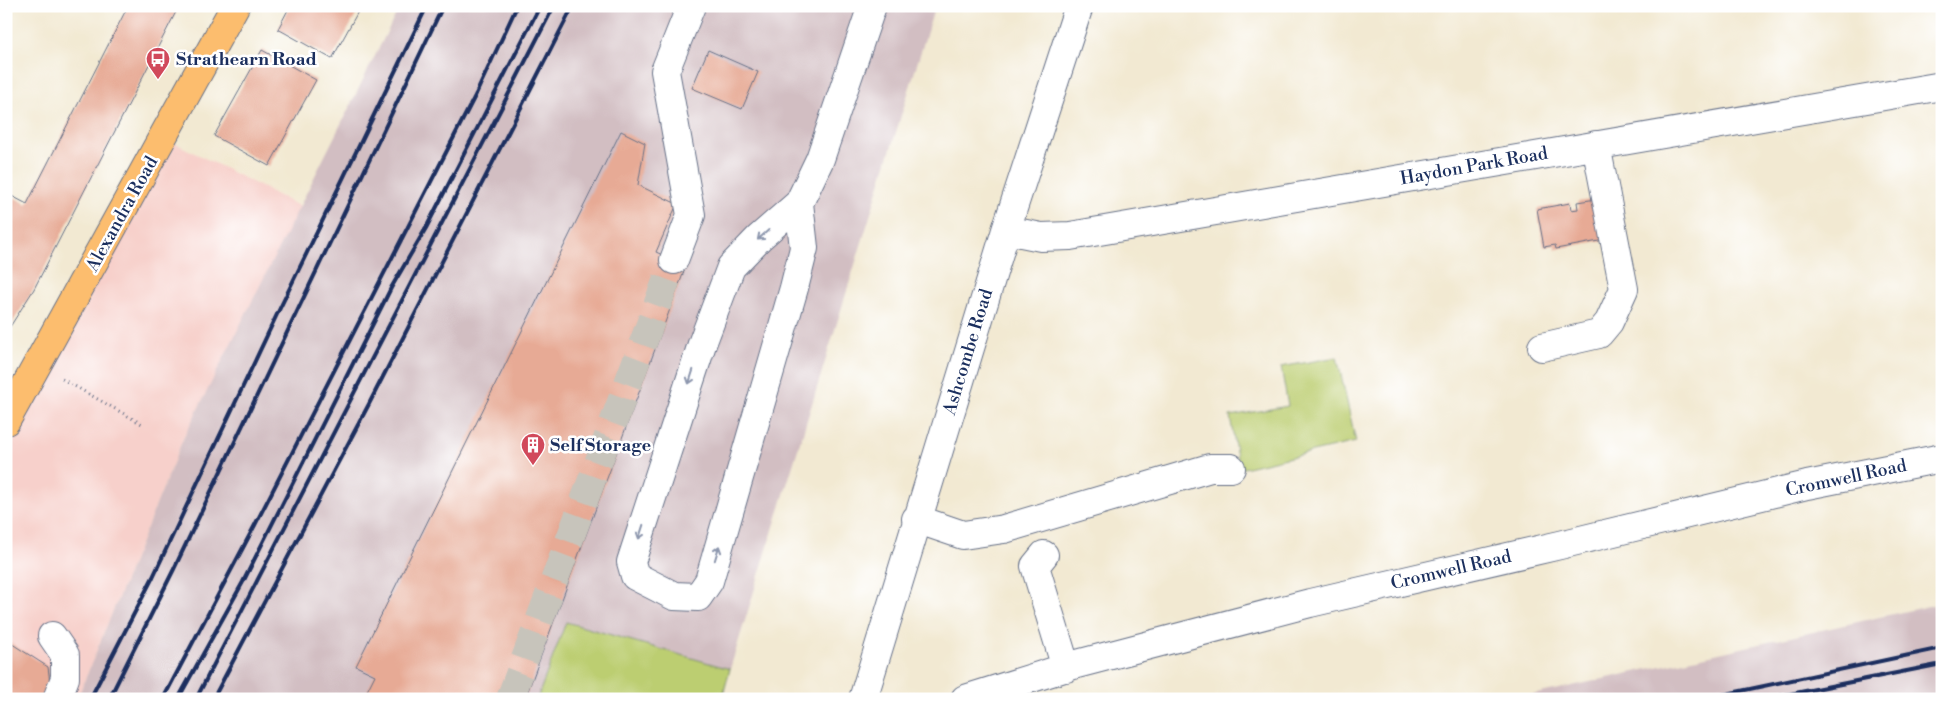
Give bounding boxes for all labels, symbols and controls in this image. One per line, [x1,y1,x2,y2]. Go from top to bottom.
bus stop icon: Strathearn Road [145,46,171,80]
place label: Strathearn Road [176,48,317,71]
street label: Haydon Park Road [1398,142,1550,190]
street label: Alexandra Road [80,152,164,277]
one-way arrow [756,229,769,241]
street label: Ashcombe Road [938,285,998,419]
one-way arrow [685,369,695,385]
building icon: Self Storage [520,432,546,466]
place label: Self Storage [550,434,651,457]
street label: Cromwell Road [1783,454,1909,502]
one-way arrow [635,524,645,540]
street label: Cromwell Road [1388,545,1514,595]
one-way arrow [712,546,722,562]

